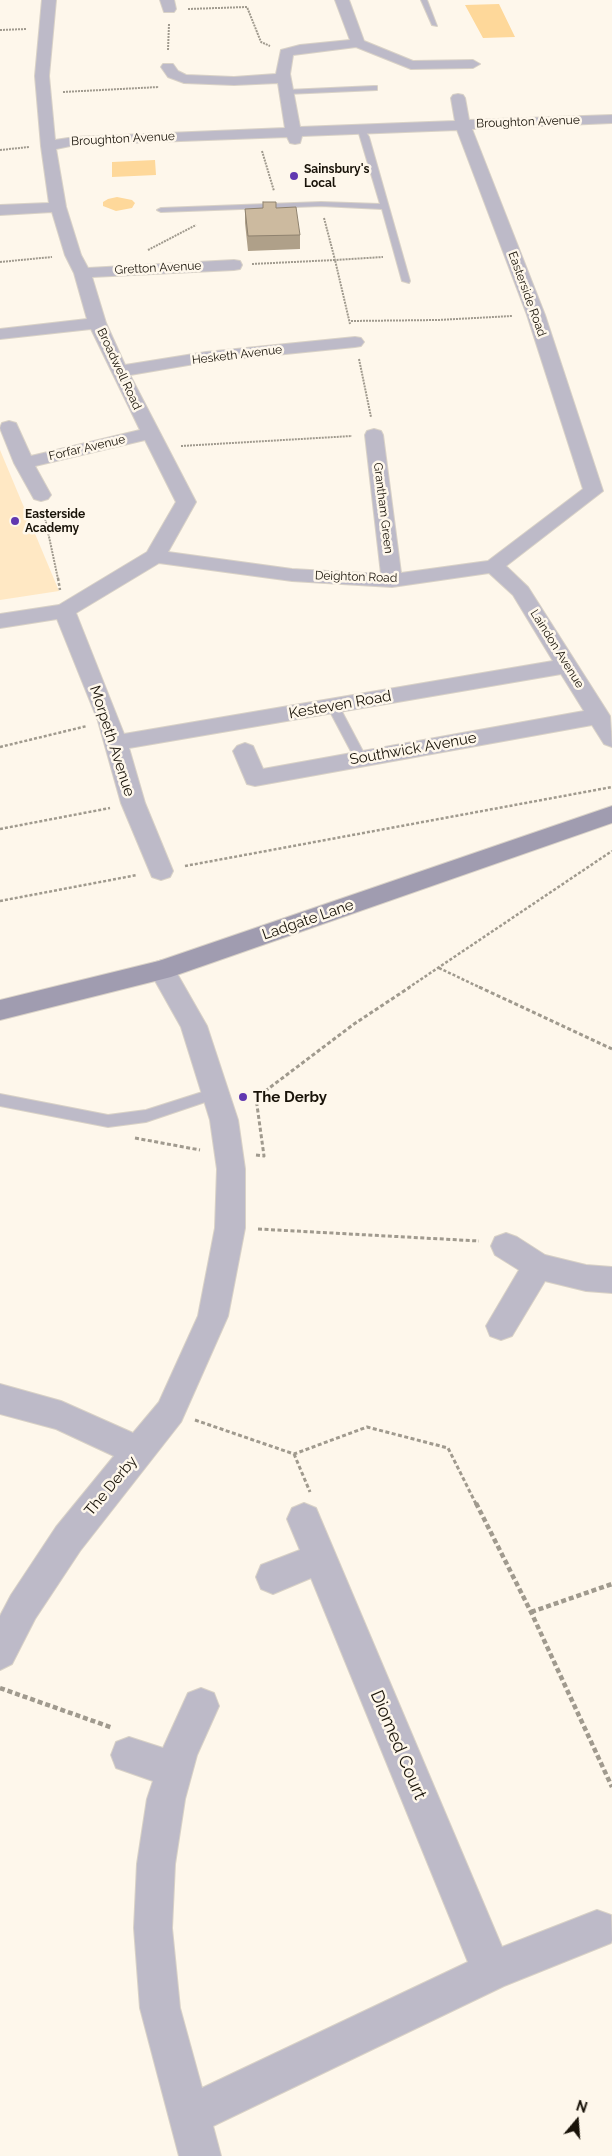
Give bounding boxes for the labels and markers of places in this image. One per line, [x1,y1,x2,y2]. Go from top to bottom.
place label: Sainsbury's Local [304,162,369,190]
marker: Sainsbury's Local [288,170,300,182]
place label: Easterside Academy [25,507,85,535]
marker: Easterside Academy [9,515,21,527]
place label: The Derby [253,1088,327,1106]
marker: The Derby [237,1091,249,1103]

